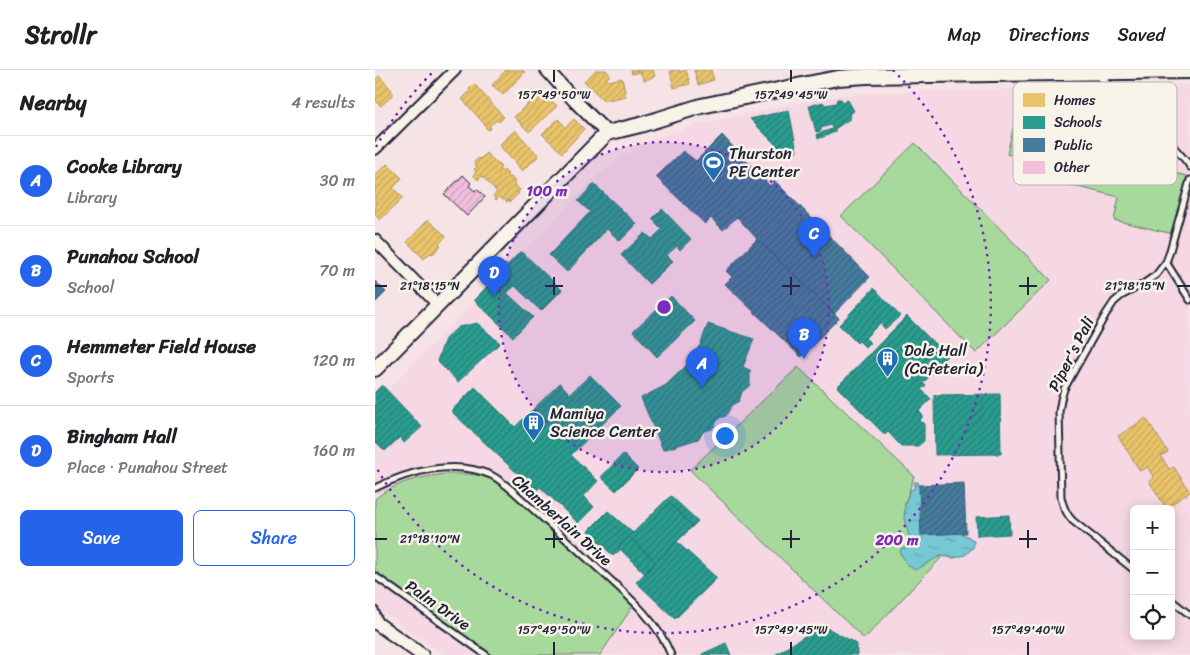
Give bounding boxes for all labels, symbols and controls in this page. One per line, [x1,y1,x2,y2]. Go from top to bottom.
text: Strollr [25,14,96,56]
text: Map [948,19,981,51]
text: Directions [1009,19,1090,51]
text: Saved [1118,19,1165,51]
legend [1013,82,1177,185]
text: Nearby [20,84,86,122]
text: 157°49'50"W [518,84,591,106]
text: 157°49'45"W [755,84,828,106]
text: 4 results [291,88,355,117]
text: Homes [1054,88,1096,113]
text: Schools [1054,110,1102,135]
text: Public [1054,133,1093,158]
place label: Thurston PE Center [729,139,801,186]
text: Cooke Library [67,150,182,183]
sports icon: Thurston PE Center [701,150,725,181]
text: Other [1054,155,1091,180]
text: A [31,166,41,195]
text: 30 m [320,166,355,195]
text: 100 m [527,178,568,204]
text: Library [67,183,117,212]
pin: C [798,217,830,258]
text: Punahou School [67,240,199,273]
text: B [31,256,41,285]
text: 70 m [319,256,355,285]
pin: D [478,256,510,297]
text: School [67,273,114,302]
text: 21°18'15"N [400,275,461,297]
text: 21°18'15"N [1105,275,1166,297]
centre of rings [655,298,673,316]
street label: Piper's Pali [1040,311,1103,397]
pin: B [788,318,820,359]
text: Hemmeter Field House [67,330,256,363]
place label: Dole Hall (Cafeteria) [904,336,984,383]
text: C [31,346,41,375]
text: 120 m [312,346,355,375]
pin: A [686,347,718,388]
building icon: Dole Hall (Cafeteria) [876,347,900,378]
text: Sports [67,363,114,392]
place label: Mamiya Science Center [550,399,659,446]
building icon: Mamiya Science Center [522,410,546,441]
text: Bingham Hall [67,420,177,453]
your location [712,423,738,449]
text: D [31,436,41,465]
text: 160 m [312,436,355,465]
text: Place · Punahou Street [67,453,228,482]
street label: Chamberlain Drive [505,467,619,574]
map controls [1130,505,1175,640]
button: + [1130,505,1175,550]
button: Save [20,510,183,566]
button: Share [193,510,355,566]
text: 200 m [874,527,919,553]
text: 21°18'10"N [400,528,461,550]
button: − [1130,550,1175,595]
street label: Palm Drive [399,572,477,638]
button: locate [1130,595,1175,640]
text: 157°49'50"W [518,619,591,641]
text: 157°49'45"W [755,619,828,641]
text: 157°49'40"W [991,619,1065,641]

